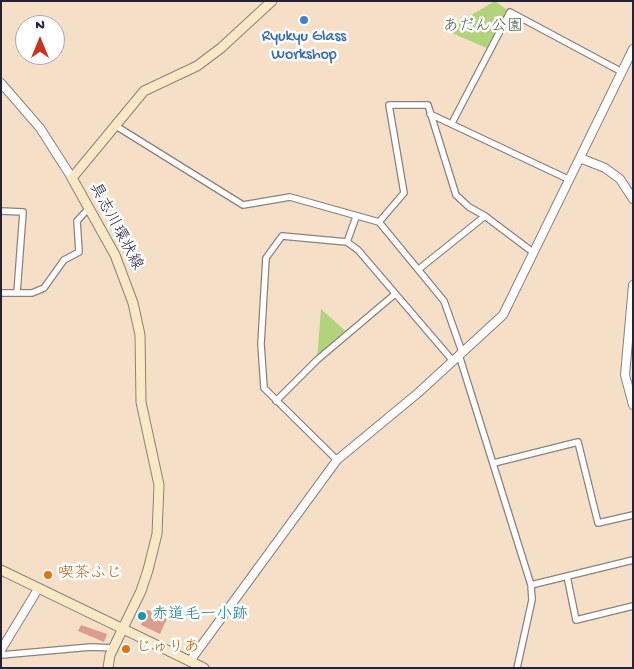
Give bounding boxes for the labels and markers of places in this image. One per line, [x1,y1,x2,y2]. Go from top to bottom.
marker: Ryukyu Glass Workshop [298,14,310,26]
place label: Ryukyu Glass Workshop [262,28,346,66]
place label: 喫茶ふじ [58,565,122,585]
marker: 喫茶ふじ [42,569,54,581]
place label: 赤道毛一小跡 [152,606,248,626]
marker: 赤道毛一小跡 [136,610,148,622]
place label: じゅりあ [136,639,200,659]
marker: じゅりあ [120,643,132,655]

